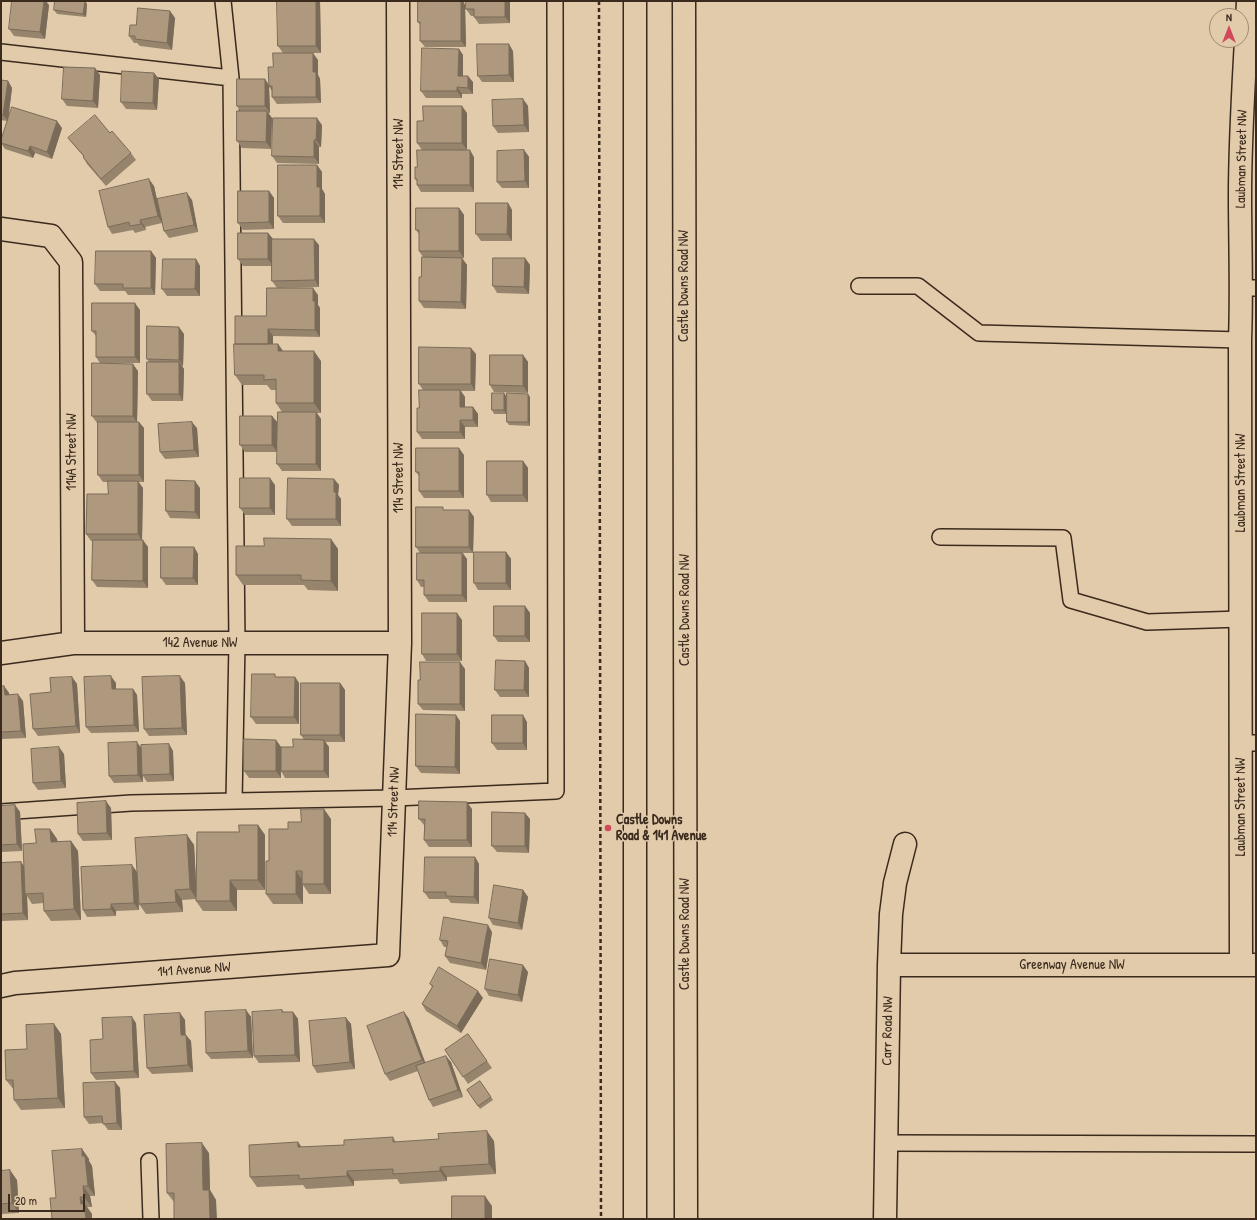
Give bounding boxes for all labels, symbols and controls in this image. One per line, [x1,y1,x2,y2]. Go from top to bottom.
north arrow [1209,8,1249,48]
text: N [1226,10,1232,24]
street label: Laubman Street NW [1233,110,1251,208]
street label: 114 Street NW [391,119,407,189]
street label: Castle Downs Road NW [676,230,692,342]
street label: 114A Street NW [64,413,80,491]
street label: Laubman Street NW [1233,434,1249,532]
street label: 114 Street NW [391,443,407,513]
street label: Castle Downs Road NW [677,554,693,666]
street label: 142 Avenue NW [163,635,237,651]
street label: Laubman Street NW [1233,758,1249,856]
street label: 114 Street NW [384,766,404,838]
place label: Castle Downs Road & 141 Avenue [616,812,707,844]
marker: Castle Downs Road & 141 Avenue [603,823,613,833]
street label: Castle Downs Road NW [677,878,693,990]
street label: Greenway Avenue NW [1019,957,1125,973]
street label: 141 Avenue NW [157,959,231,981]
street label: Carr Road NW [879,996,897,1066]
scale bar [10,1186,87,1212]
text: 20 m [15,1192,37,1209]

